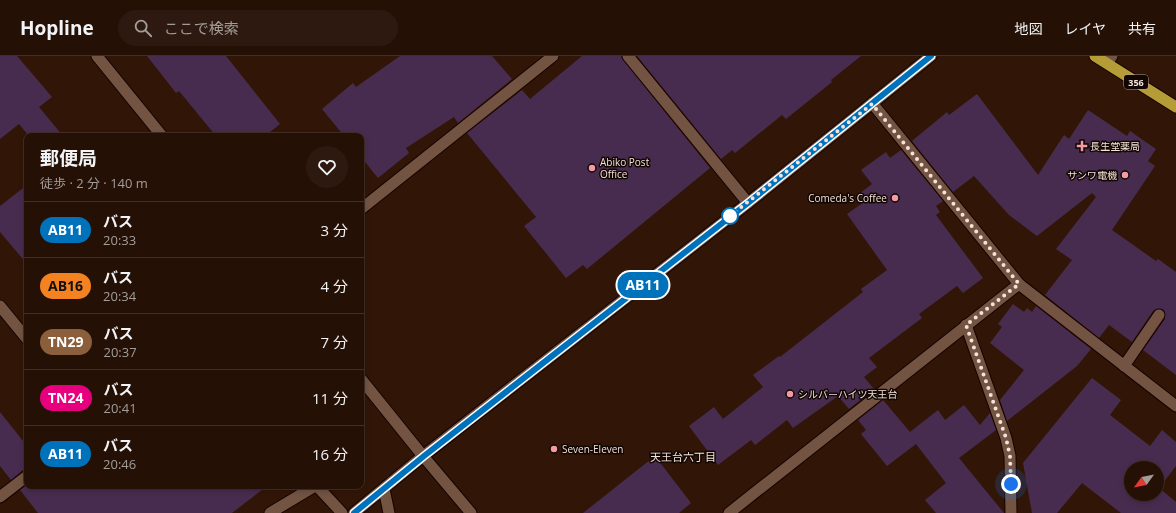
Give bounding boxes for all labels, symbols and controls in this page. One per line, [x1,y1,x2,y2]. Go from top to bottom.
search box [118,10,398,46]
text: Hopline [20,15,94,41]
icon: search [132,17,154,39]
text: ここで検索 [164,18,239,38]
text: 地図 [1014,19,1042,38]
text: レイヤ [1064,19,1106,38]
text: 共有 [1128,19,1156,38]
road number: 356 [1124,75,1148,89]
place label: 長生堂薬局 [1090,139,1140,153]
marker: 長生堂薬局 [1077,141,1087,151]
text: 郵便局 [40,145,97,171]
button: heart [306,146,348,188]
place label: Abiko Post Office [600,155,650,181]
marker: Abiko Post Office [587,163,597,173]
place label: サンワ電機 [1067,168,1117,182]
marker: サンワ電機 [1120,170,1130,180]
text: 徒歩 · 2 分 · 140 m [40,174,148,192]
place label: Comeda's Coffee [808,191,887,205]
marker: Comeda's Coffee [890,193,900,203]
unlabelled marker [721,207,739,225]
text: バス [103,211,133,231]
text: AB11 [48,220,83,239]
text: 3 分 [321,220,348,240]
text: 20:33 [103,231,136,249]
text: バス [103,267,133,287]
line badge: AB11 [615,272,671,298]
text: AB11 [625,275,661,294]
text: AB16 [48,276,83,295]
text: 4 分 [321,276,348,296]
text: 20:34 [103,287,136,305]
text: バス [104,323,134,343]
text: TN29 [48,332,84,351]
text: 7 分 [321,332,348,352]
text: 20:37 [104,343,137,361]
text: バス [104,379,134,399]
place label: シルバーハイツ天王台 [798,387,898,401]
text: TN24 [48,388,84,407]
text: 11 分 [312,388,348,408]
marker: シルバーハイツ天王台 [785,389,795,399]
text: 20:41 [104,399,137,417]
text: バス [103,435,133,455]
place label: Seven-Eleven [562,442,624,456]
text: AB11 [48,444,83,463]
text: 16 分 [312,444,348,464]
marker: Seven-Eleven [549,444,559,454]
district label: 天王台六丁目 [650,449,716,464]
text: 20:46 [103,455,136,473]
north arrow [1124,461,1164,501]
map controls [1124,461,1164,501]
your location [1001,474,1021,494]

